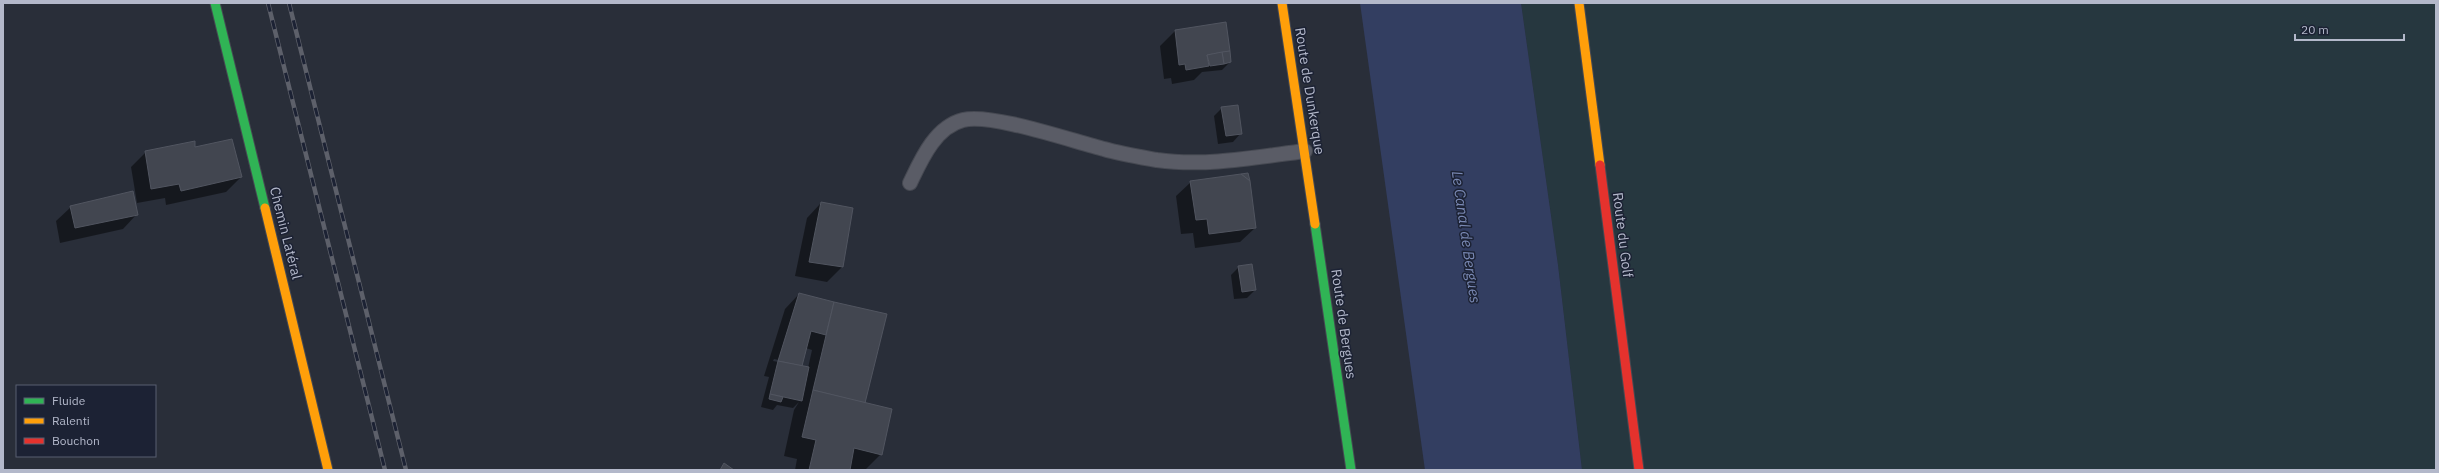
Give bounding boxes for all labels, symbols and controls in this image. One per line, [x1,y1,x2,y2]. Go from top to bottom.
scale bar [2295,16,2404,42]
text: 20 m [2301,22,2329,37]
street label: Route de Dunkerque [1291,26,1329,156]
water label: Le Canal de Bergues [1448,170,1485,304]
street label: Chemin Latéral [266,185,306,281]
street label: Route du Golf [1609,191,1637,279]
street label: Route de Bergues [1327,268,1361,380]
legend [16,385,156,457]
text: Fluide [52,393,86,408]
text: Ralenti [52,413,90,428]
text: Bouchon [52,433,100,448]

